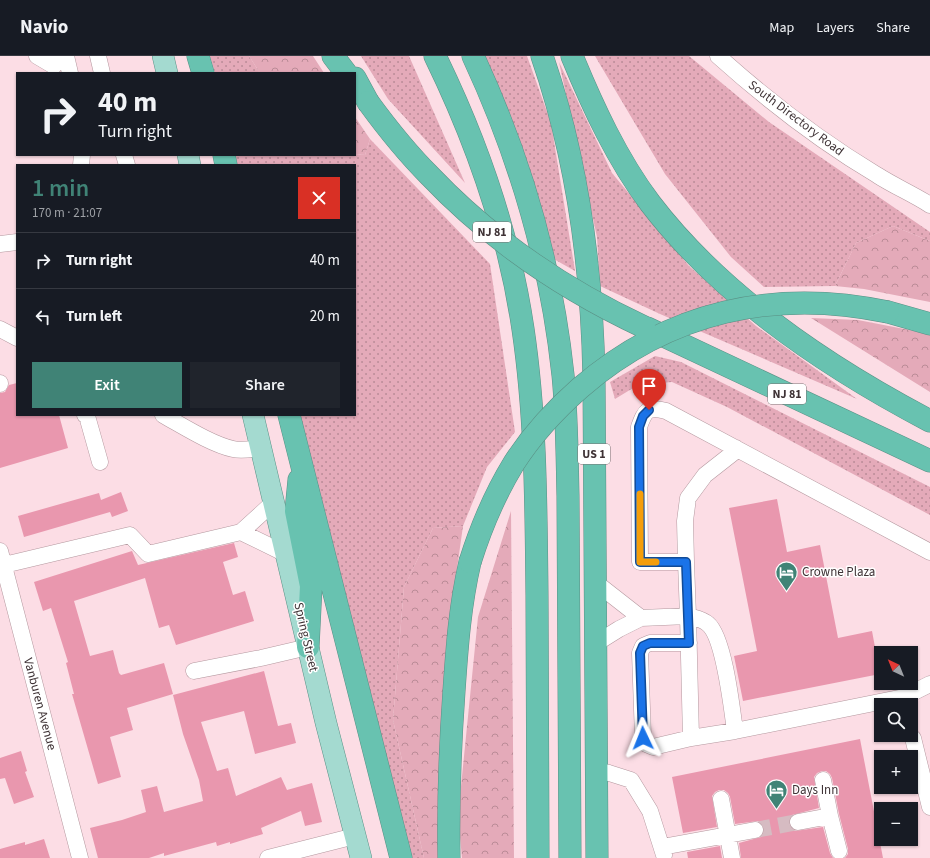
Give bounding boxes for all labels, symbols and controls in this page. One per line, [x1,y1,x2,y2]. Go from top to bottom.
text: Navio [20,14,68,41]
text: Map [769,18,794,38]
text: Layers [816,18,854,38]
text: Share [876,18,910,38]
street label: South Directory Road [744,76,848,160]
text: 40 m [98,82,157,122]
icon: right [32,88,84,140]
text: Turn right [98,119,172,144]
text: 1 min [32,171,89,206]
button: close [298,177,340,219]
text: 170 m · 21:07 [32,204,102,222]
road number: NJ 81 [473,222,511,242]
icon: right [32,250,54,272]
text: Turn right [66,250,132,271]
text: 40 m [310,250,340,271]
icon: left [32,306,54,328]
text: Turn left [66,306,122,327]
text: 20 m [310,306,340,327]
button: Exit [32,362,182,408]
button: Share [190,362,340,408]
pin [632,369,666,410]
icon: arrive [638,375,660,397]
road number: NJ 81 [768,384,806,404]
road number: US 1 [578,444,610,464]
hotel icon: Crowne Plaza [774,559,800,592]
place label: Crowne Plaza [802,563,875,581]
street label: Spring Street [289,601,323,674]
north arrow [874,646,918,690]
map controls [874,646,918,846]
street label: Vanburen Avenue [19,656,61,752]
button: search [874,698,918,742]
position arrow [622,717,664,759]
button: + [874,750,918,794]
hotel icon: Days Inn [763,777,789,810]
place label: Days Inn [792,781,838,799]
button: − [874,802,918,846]

